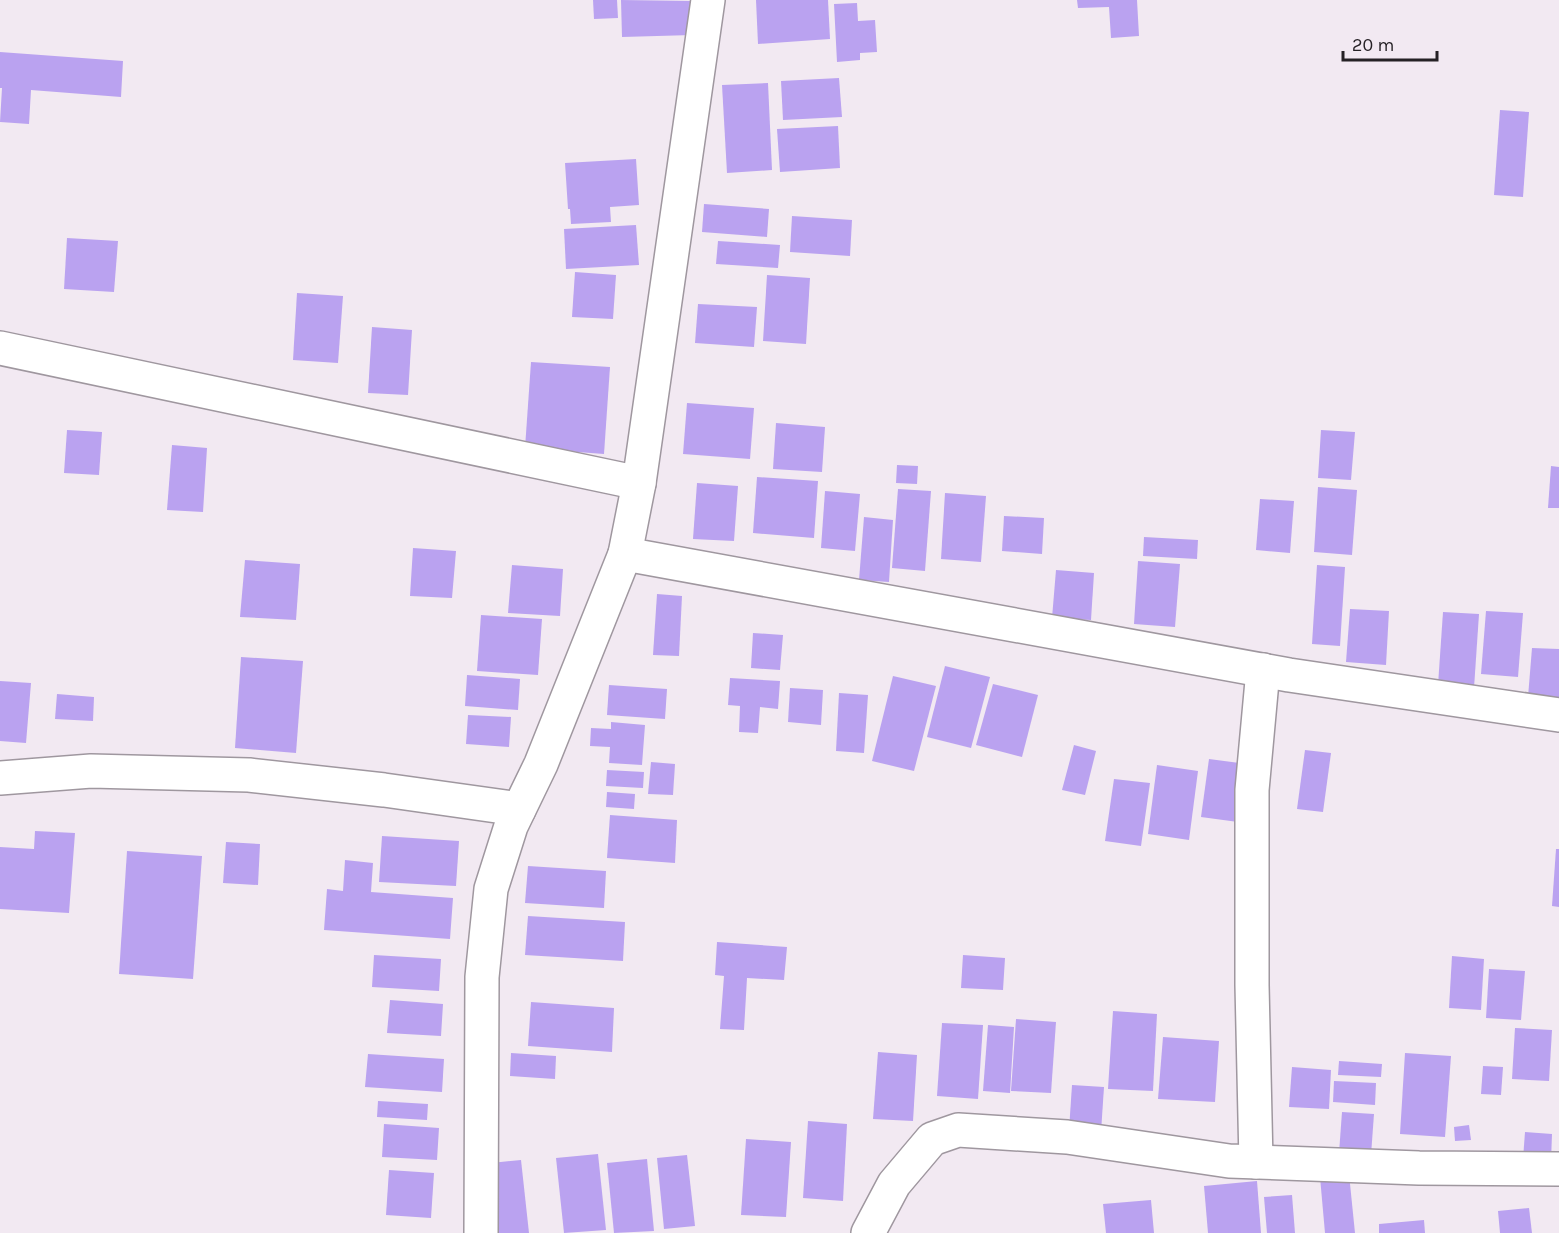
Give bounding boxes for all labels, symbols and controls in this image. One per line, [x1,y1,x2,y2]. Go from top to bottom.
scale bar [1343,24,1438,62]
text: 20 m [1352,34,1394,56]

